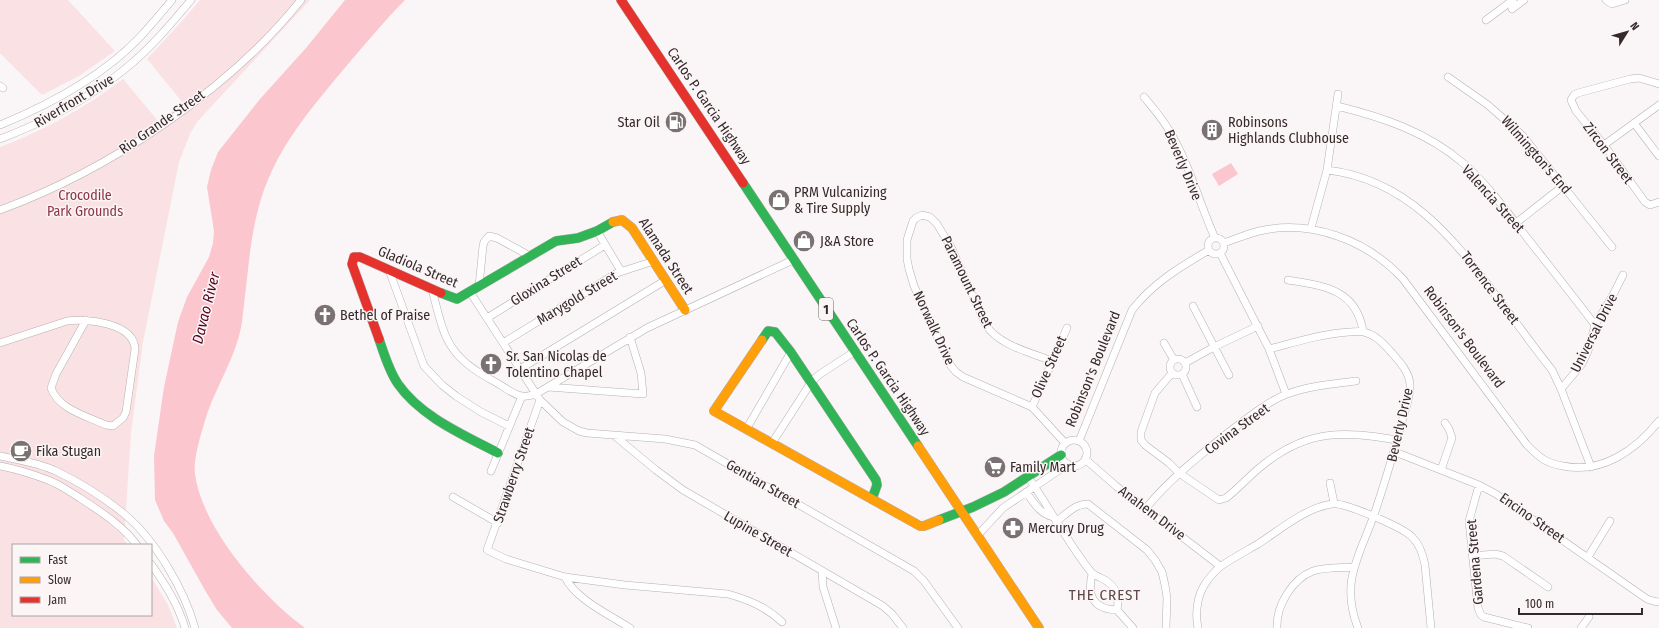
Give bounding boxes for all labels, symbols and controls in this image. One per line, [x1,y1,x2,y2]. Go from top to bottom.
north arrow [1607,12,1647,52]
text: N [1627,20,1642,33]
street label: Carlos P. Garcia Highway [663,44,755,168]
street label: Riverfront Drive [31,70,117,132]
street label: Rio Grande Street [116,86,208,158]
fuel station icon: Star Oil [663,109,689,135]
street label: Wilmington's End [1497,112,1575,198]
place label: Star Oil [618,114,660,131]
place label: Robinsons Highlands Clubhouse [1228,114,1349,147]
building icon: Robinsons Highlands Clubhouse [1199,117,1225,143]
street label: Zircon Street [1579,119,1637,188]
street label: Beverly Drive [1160,127,1206,203]
street label: Valencia Street [1458,162,1528,237]
place label: PRM Vulcanizing & Tire Supply [794,184,887,217]
park label: Crocodile Park Grounds [47,187,123,220]
shop icon: PRM Vulcanizing & Tire Supply [766,187,792,213]
street label: Alamada Street [635,215,697,298]
shop icon: J&A Store [791,228,817,254]
place label: J&A Store [820,233,874,250]
street label: Paramount Street [937,233,997,331]
street label: Gladiola Street [376,243,461,292]
street label: Torrence Street [1457,248,1523,328]
street label: Gloxina Street [507,252,585,310]
street label: Marygold Street [534,267,621,329]
water label: Davao River [188,270,224,346]
street label: Robinson's Boulevard [1420,283,1508,391]
street label: Norwalk Drive [909,288,959,368]
street label: Universal Drive [1567,291,1621,375]
road number: 1 [819,298,833,320]
church icon: Bethel of Praise [312,302,338,328]
place label: Bethel of Praise [340,307,430,324]
street label: Robinson's Boulevard [1062,309,1124,429]
street label: Carlos P. Garcia Highway [842,315,934,439]
street label: Olive Street [1028,333,1071,401]
place label: Sr. San Nicolas de Tolentino Chapel [506,348,607,381]
church icon: Sr. San Nicolas de Tolentino Chapel [478,351,504,377]
street label: Beverly Drive [1383,386,1417,464]
street label: Covina Street [1201,400,1273,458]
street label: Strawberry Street [490,425,538,525]
cafe icon: Fika Stugan [8,438,34,464]
place label: Fika Stugan [36,443,101,460]
supermarket icon: Family Mart [982,454,1008,480]
street label: Gentian Street [723,456,803,512]
place label: Family Mart [1010,459,1076,476]
street label: Anahem Drive [1115,482,1189,544]
street label: Encino Street [1496,489,1568,547]
street label: Lupine Street [721,508,796,561]
pharmacy icon: Mercury Drug [1000,515,1026,541]
street label: Gardena Street [1463,518,1487,605]
place label: Mercury Drug [1028,520,1104,537]
legend [12,544,152,616]
text: Fast [48,553,67,567]
text: Slow [48,573,71,587]
district label: THE CREST [1069,586,1141,604]
scale bar [1519,590,1642,616]
text: Jam [48,593,66,607]
text: 100 m [1525,597,1554,611]

